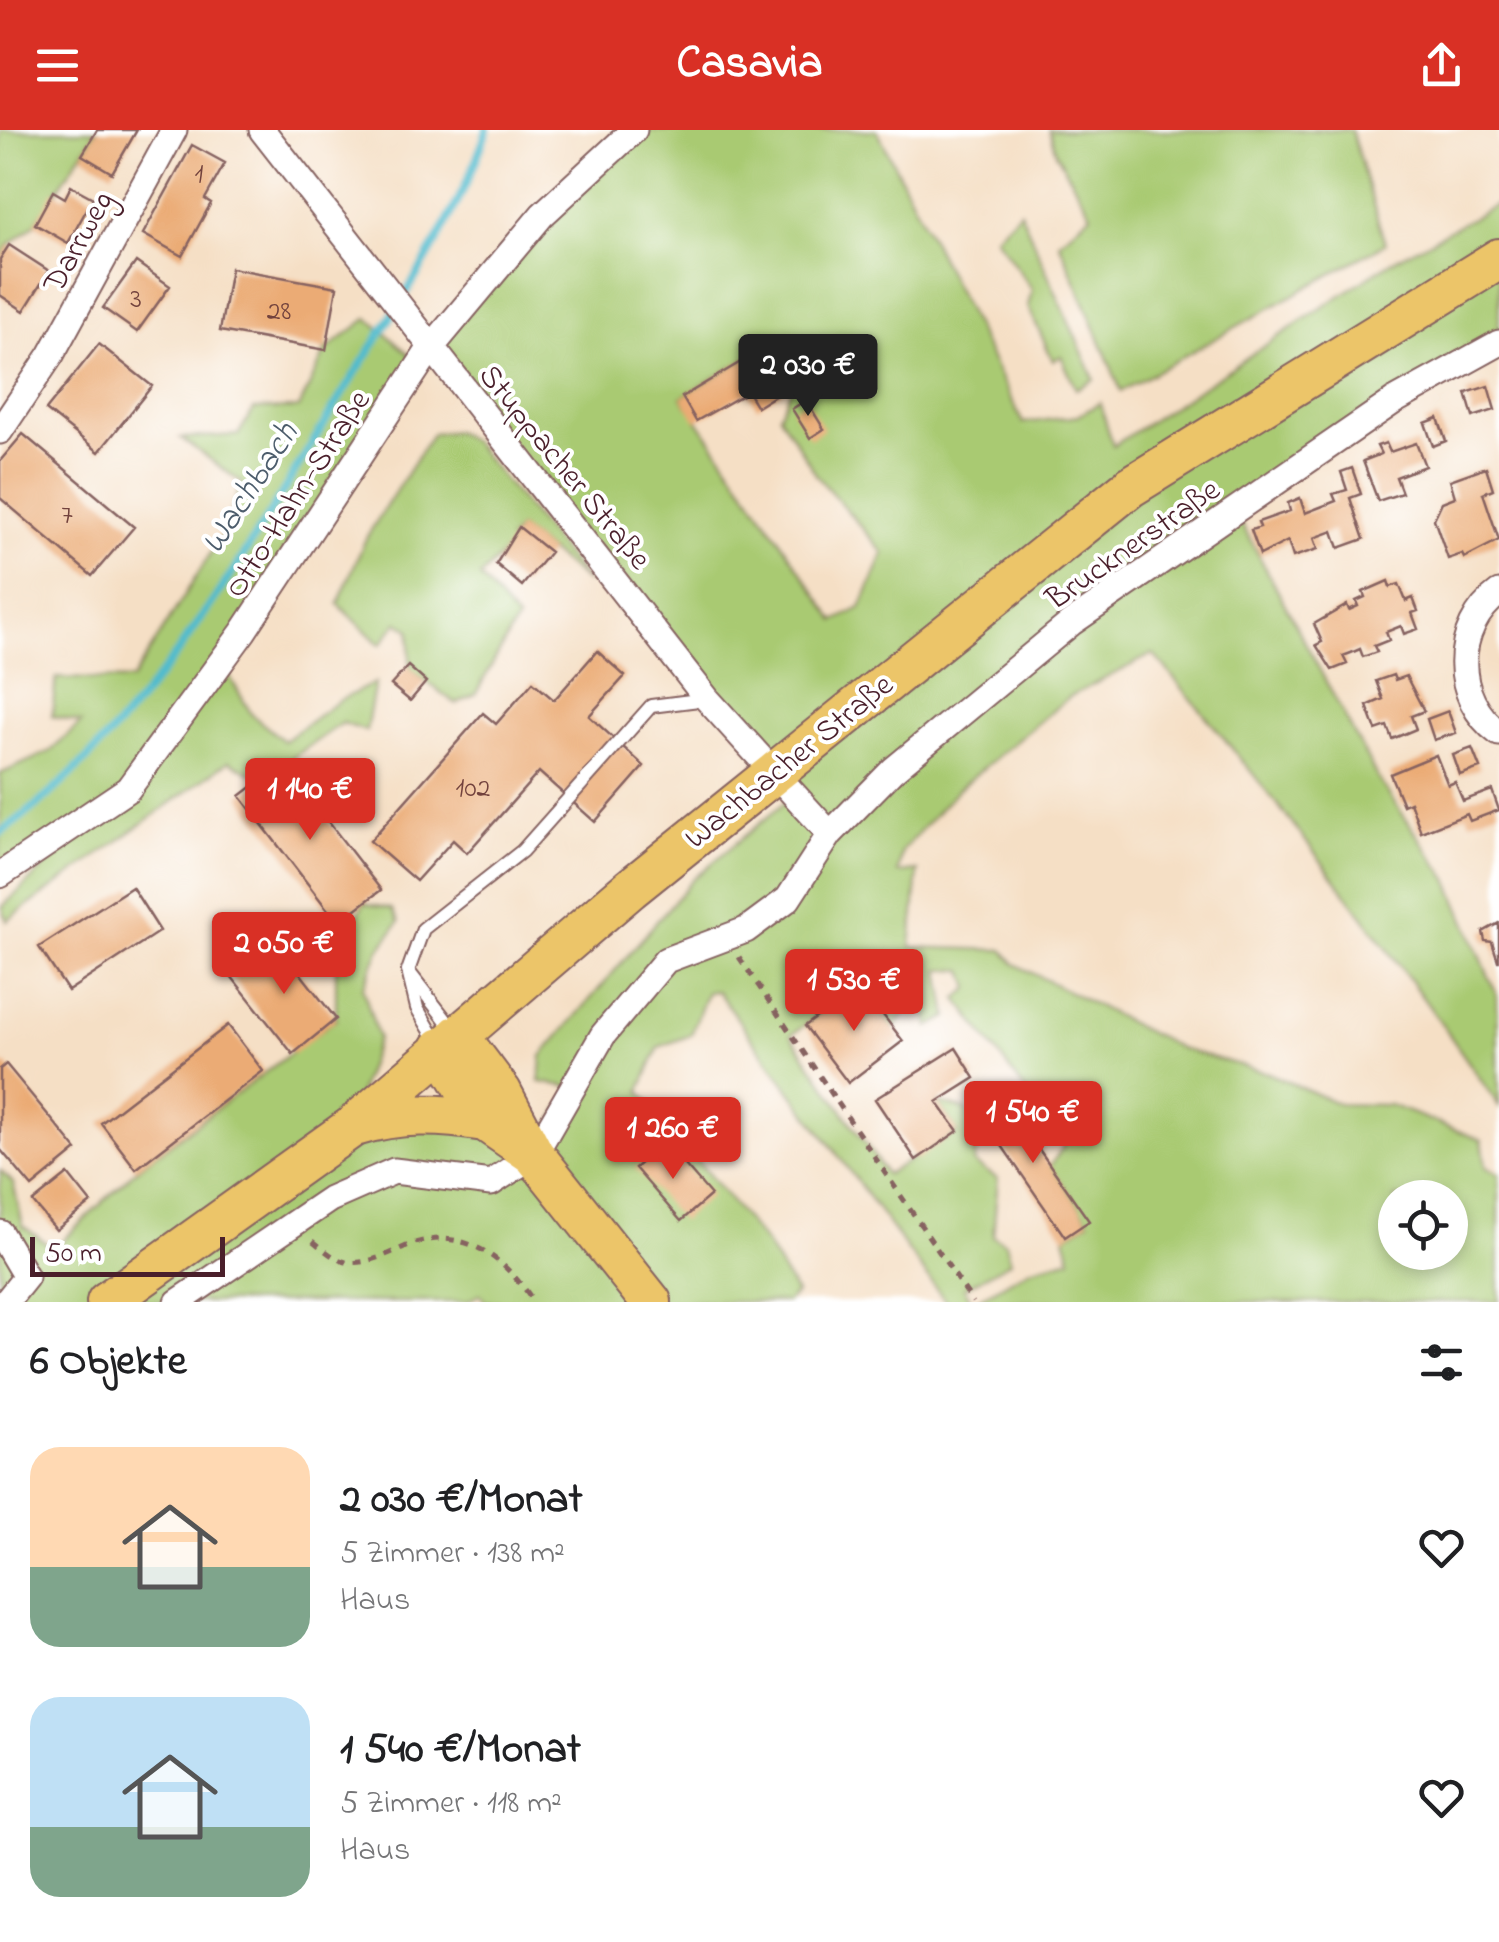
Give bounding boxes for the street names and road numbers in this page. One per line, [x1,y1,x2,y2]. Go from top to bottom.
street label: Darrweg [32,183,127,303]
street label: Stuppacher Straße [465,355,662,582]
street label: Otto-Hahn-Straße [214,381,384,608]
street label: Brucknerstraße [1036,468,1231,624]
street label: Wachbacher Straße [676,663,905,862]

